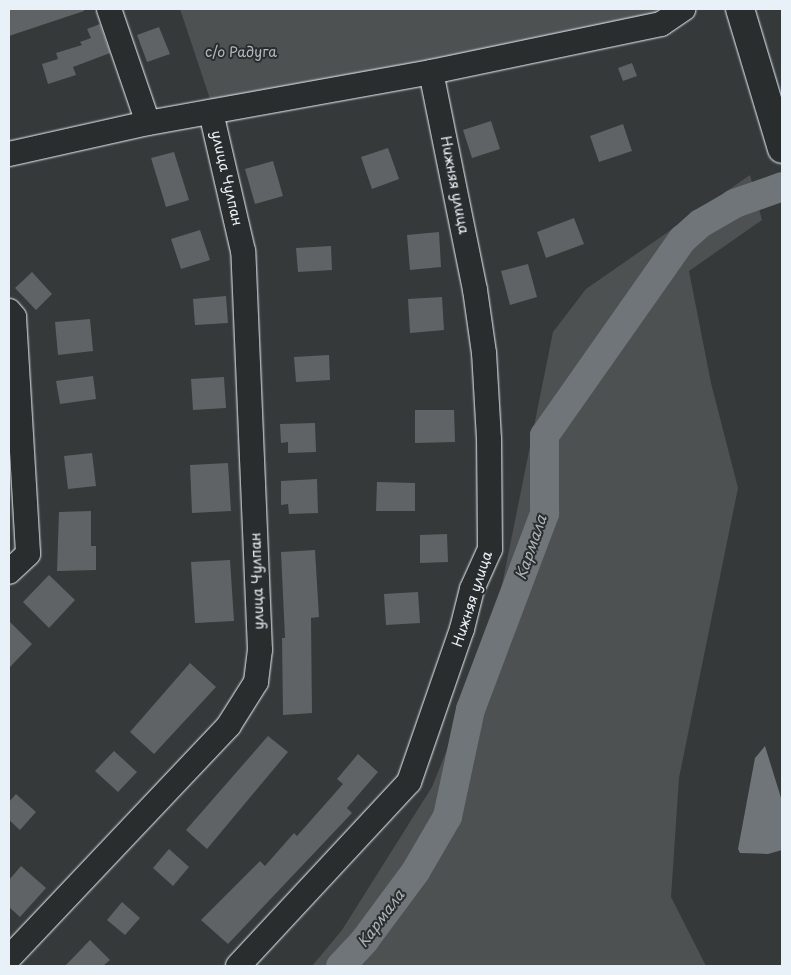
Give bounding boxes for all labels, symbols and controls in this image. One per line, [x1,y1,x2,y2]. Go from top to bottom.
park label: с/о Радуга [205,44,277,60]
street label: улица Чулпан [208,128,246,228]
street label: Нижняя улица [437,134,473,236]
water label: Кармала [511,512,549,582]
street label: улица Чулпан [247,532,267,630]
street label: Нижняя улица [449,549,495,649]
water label: Кармала [353,886,407,950]

